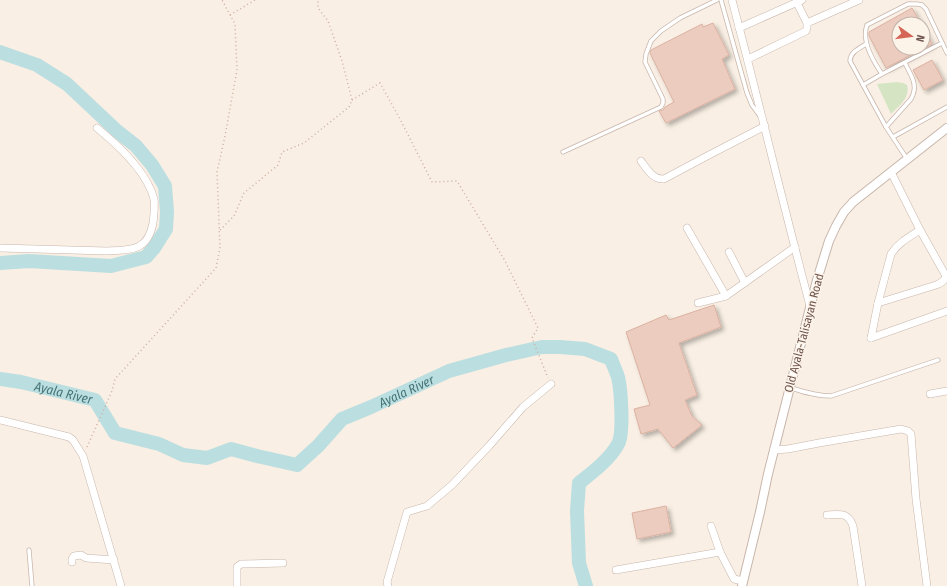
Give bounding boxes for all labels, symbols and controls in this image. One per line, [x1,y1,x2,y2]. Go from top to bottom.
north arrow [891,16,931,56]
text: N [913,34,927,43]
street label: Old Ayala-Talisayan Road [781,272,827,394]
water label: Ayala River [375,371,437,410]
water label: Ayala River [32,378,95,407]

